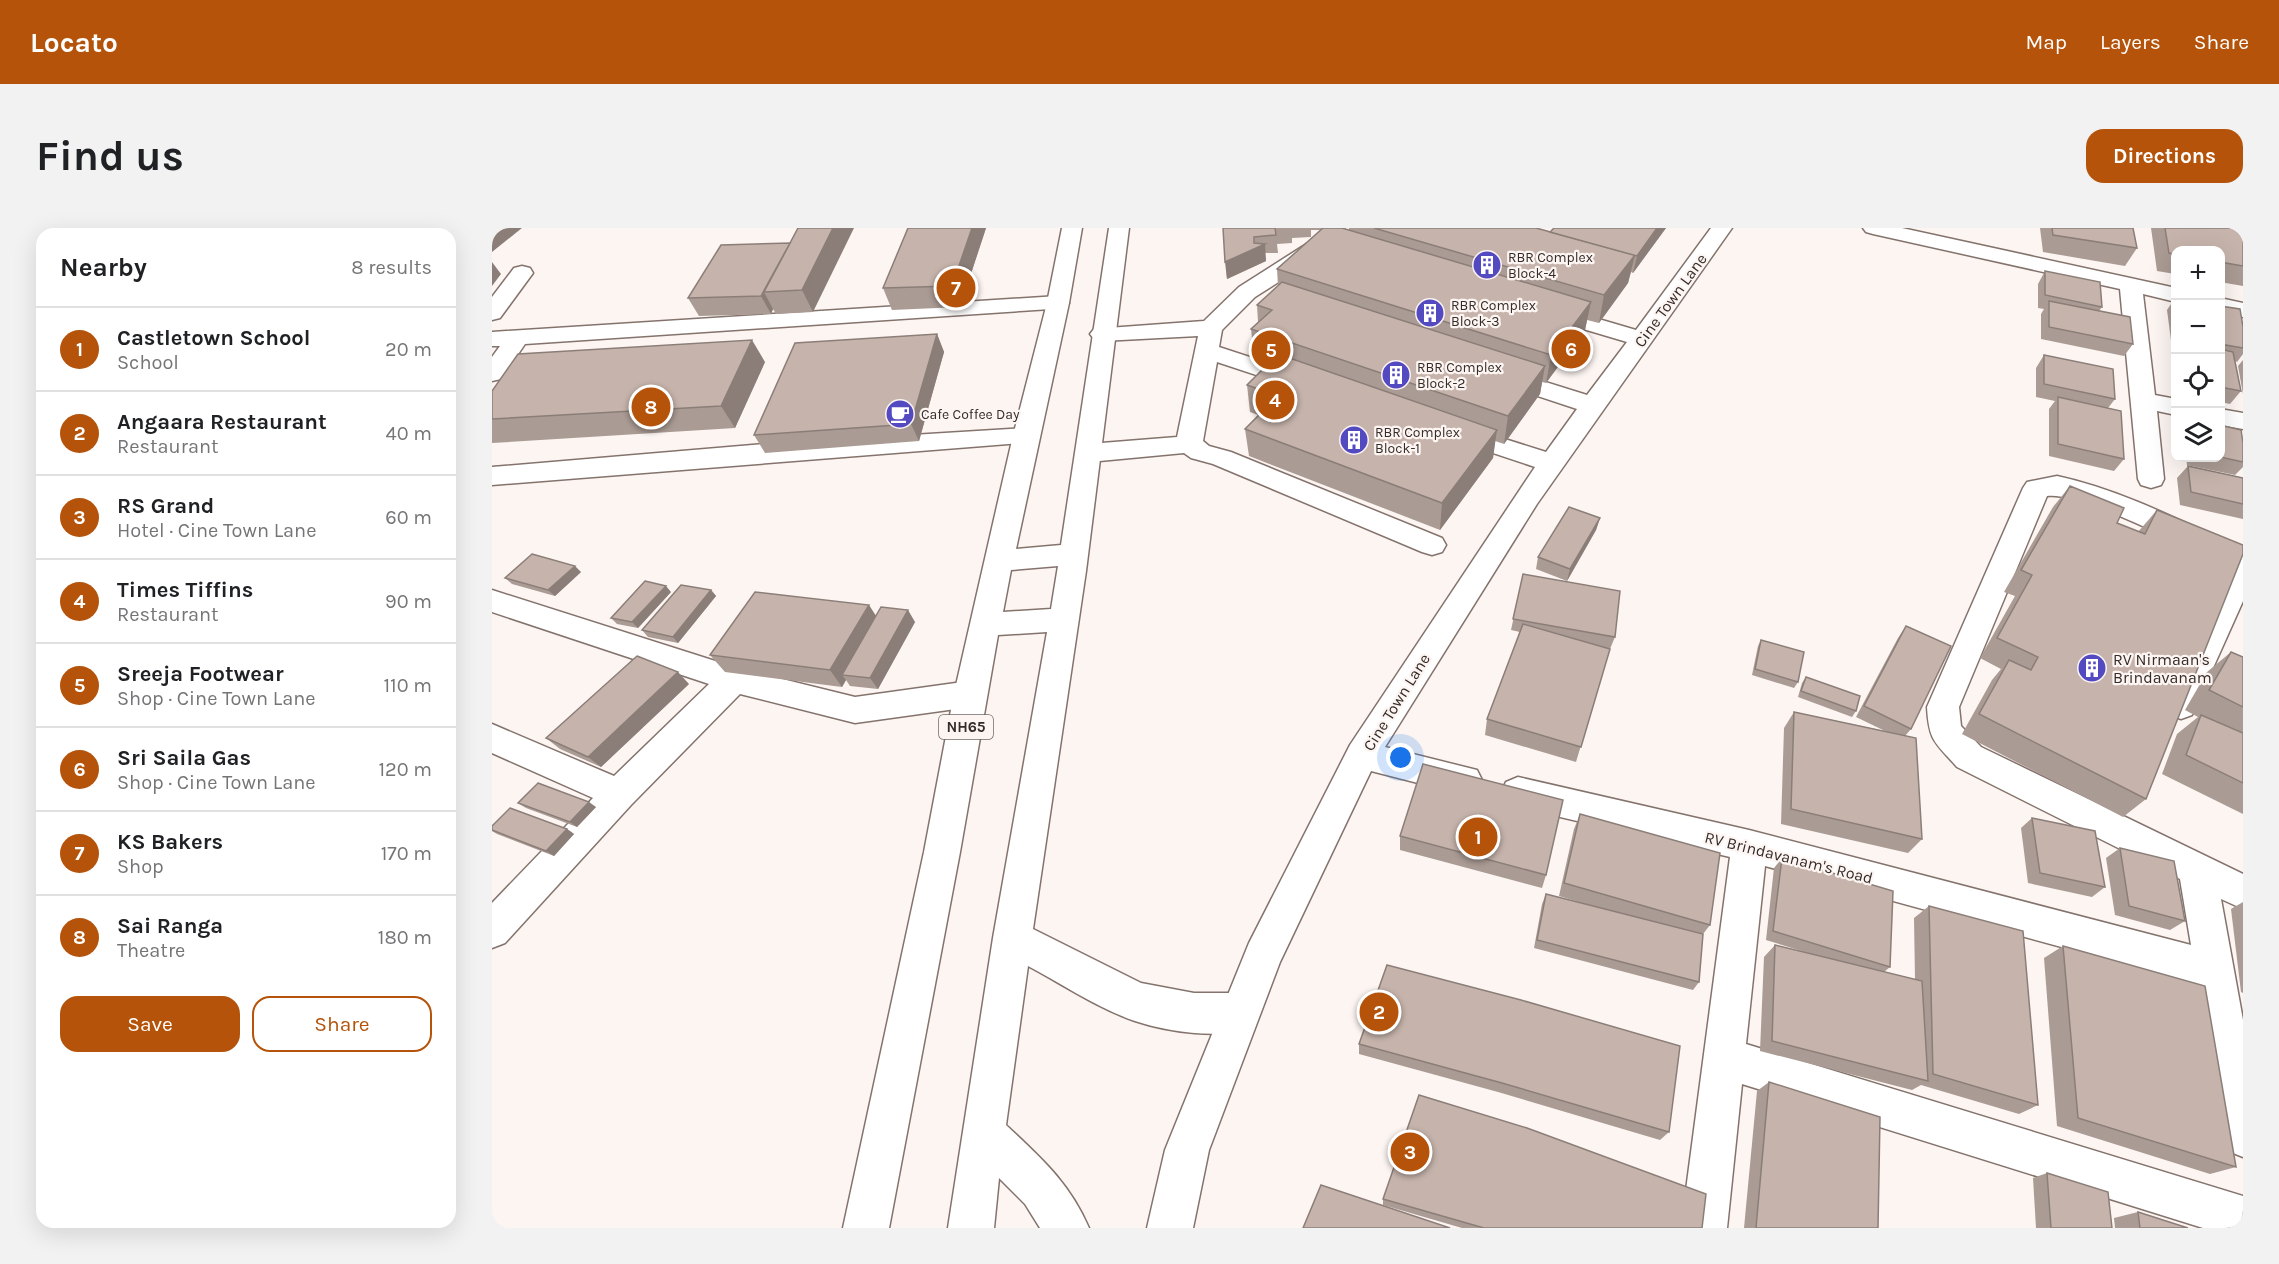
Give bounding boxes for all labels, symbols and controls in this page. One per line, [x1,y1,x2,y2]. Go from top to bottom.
text: Locato [30,26,118,59]
text: Map [2025,30,2067,54]
text: Layers [2100,30,2161,54]
text: Share [2194,30,2249,54]
button: Directions [2086,129,2243,183]
text: Find us [36,131,184,181]
map controls [2171,246,2225,462]
button: + [2171,246,2225,300]
building icon: RBR Complex Block-4 [1471,249,1503,281]
place label: RBR Complex Block-4 [1508,249,1593,282]
street label: Cine Town Lane [1630,250,1711,351]
text: Nearby [60,252,147,283]
text: 8 results [351,256,432,279]
pin: 7 [936,266,976,310]
building icon: RBR Complex Block-3 [1414,297,1446,329]
place label: RBR Complex Block-3 [1451,297,1536,330]
button: − [2171,300,2225,354]
text: Castletown School [117,325,311,351]
pin: 6 [1552,326,1590,372]
pin: 5 [1252,328,1290,372]
text: 1 [76,338,83,361]
text: 20 m [385,338,432,361]
text: School [117,351,179,374]
button: locate [2171,354,2225,408]
building icon: RBR Complex Block-2 [1380,359,1412,391]
place label: RBR Complex Block-2 [1417,359,1502,392]
pin: 4 [1256,378,1294,423]
pin: 8 [632,384,670,429]
cafe icon: Cafe Coffee Day [884,398,916,430]
place label: Cafe Coffee Day [921,406,1020,423]
button: layers [2171,408,2225,462]
text: Angaara Restaurant [117,409,327,435]
text: 2 [73,422,86,445]
text: 40 m [386,422,432,445]
building icon: RBR Complex Block-1 [1338,424,1370,456]
place label: RBR Complex Block-1 [1375,424,1460,457]
text: Restaurant [117,435,219,458]
text: RS Grand [117,493,214,519]
text: 3 [73,506,86,529]
text: 60 m [385,506,432,529]
text: Hotel · Cine Town Lane [117,519,316,542]
text: Times Tiffins [117,577,253,603]
text: 4 [74,590,85,613]
text: 90 m [385,590,432,613]
text: Restaurant [117,603,219,626]
street label: Cine Town Lane [1359,650,1434,754]
place label: RV Nirmaan's Brindavanam [2113,650,2212,687]
building icon: RV Nirmaan's Brindavanam [2076,652,2108,684]
text: Sreeja Footwear [117,661,284,687]
text: 5 [74,674,85,697]
text: 110 m [383,674,432,697]
text: Shop · Cine Town Lane [117,687,316,710]
road number: NH65 [939,715,993,739]
your location [1386,743,1415,772]
text: Sri Saila Gas [117,745,251,771]
text: 6 [73,758,86,781]
text: 120 m [378,758,432,781]
text: Shop · Cine Town Lane [117,771,316,794]
pin: 1 [1458,814,1498,860]
street label: RV Brindavanam's Road [1703,827,1875,888]
text: KS Bakers [117,829,223,855]
text: 7 [75,842,84,865]
text: 170 m [381,842,432,865]
text: Shop [117,855,164,878]
text: Sai Ranga [117,913,223,939]
text: 8 [73,926,86,949]
text: 180 m [378,926,432,949]
text: Theatre [117,939,185,962]
pin: 2 [1360,990,1398,1034]
button: Save [60,996,240,1052]
button: Share [252,996,432,1052]
pin: 3 [1390,1130,1430,1174]

